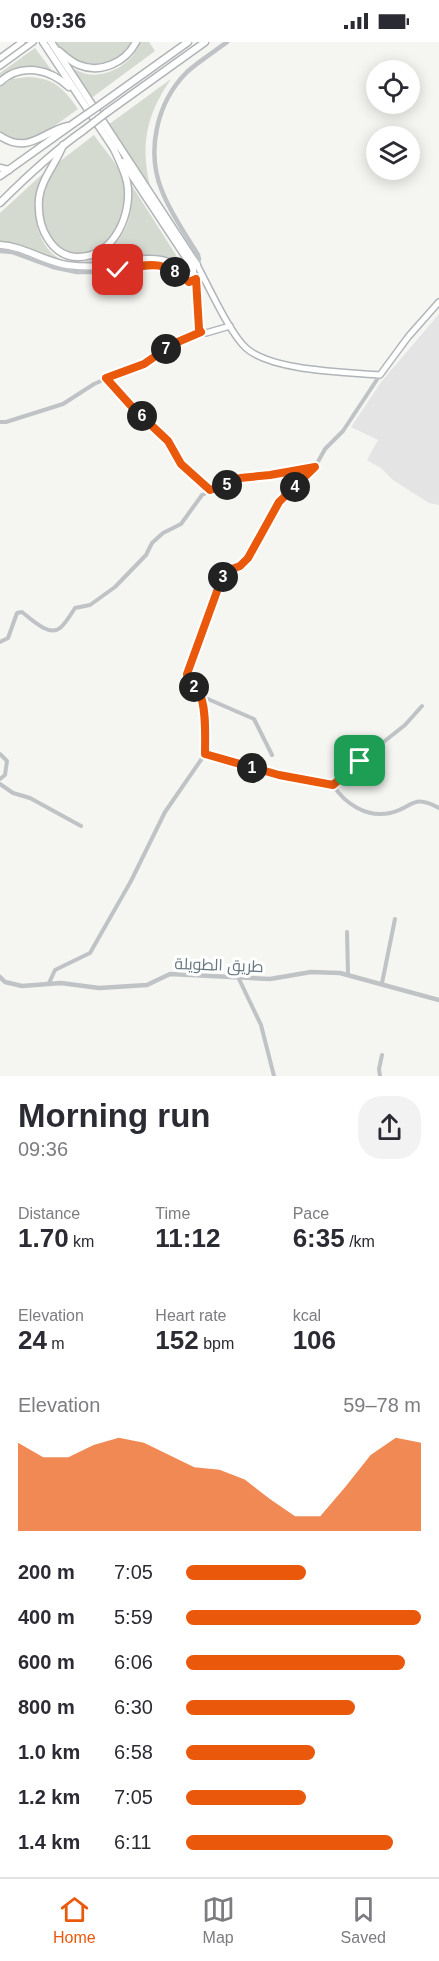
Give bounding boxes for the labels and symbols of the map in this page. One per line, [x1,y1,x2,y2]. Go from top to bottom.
pin [92,244,143,295]
pin: 8 [160,257,190,287]
pin: 7 [151,334,181,364]
pin: 6 [127,401,157,431]
pin: 5 [212,470,242,500]
pin: 4 [280,472,310,502]
pin: 3 [208,562,238,592]
pin: 2 [179,672,209,702]
pin [334,735,385,786]
pin: 1 [237,753,267,783]
street label: طريق الطويلة [174,955,264,977]

